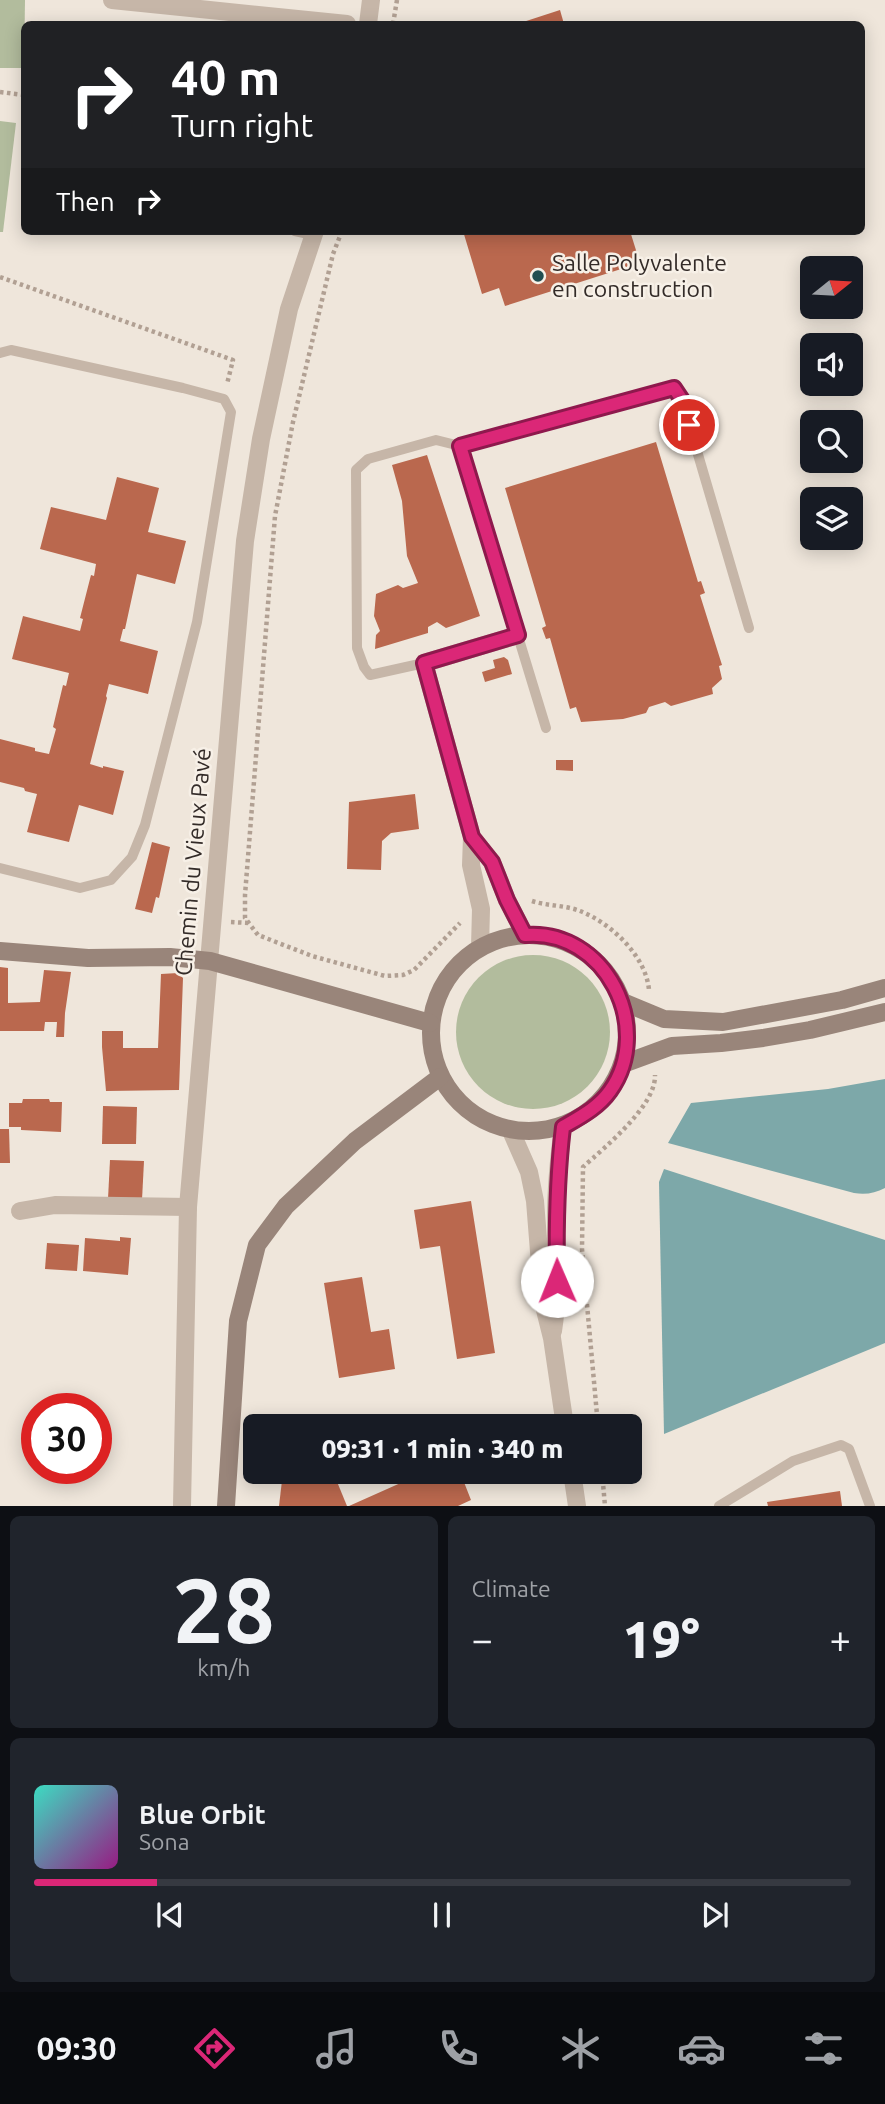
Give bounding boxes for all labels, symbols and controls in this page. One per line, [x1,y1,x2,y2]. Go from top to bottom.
icon: right [56,49,147,140]
text: 40 m [171,49,280,104]
text: Turn right [171,107,313,143]
icon: right [129,182,167,220]
text: Then [56,187,115,216]
place label: Salle Polyvalente en construction [552,250,727,301]
north arrow [800,256,863,318]
map controls [800,256,863,550]
marker: Salle Polyvalente en construction [530,268,546,284]
button: sound [800,333,863,396]
pin [659,395,719,455]
icon: arrive [670,406,708,444]
button: search [800,410,863,473]
button: layers [800,487,863,550]
street label: Chemin du Vieux Pavé [170,747,215,977]
position arrow [520,1244,594,1318]
speed limit sign: 30 [21,1393,112,1484]
text: 09:31 · 1 min · 340 m [322,1434,563,1463]
text: 28 [172,1558,275,1660]
text: Climate [472,1576,551,1601]
text: 19° [622,1610,700,1668]
text: − [472,1618,493,1660]
text: + [830,1618,851,1660]
text: km/h [197,1655,250,1680]
text: Blue Orbit [139,1800,266,1829]
text: Sona [139,1829,189,1854]
icon: previous [151,1896,189,1934]
icon: pause [423,1896,461,1934]
icon: next [696,1896,734,1934]
icon: directions [190,2024,239,2073]
icon: music [312,2024,361,2073]
icon: phone [434,2024,483,2073]
icon: climate [556,2024,605,2073]
icon: car [677,2024,726,2073]
icon: filters [799,2024,848,2073]
text: 09:30 [36,2030,117,2066]

